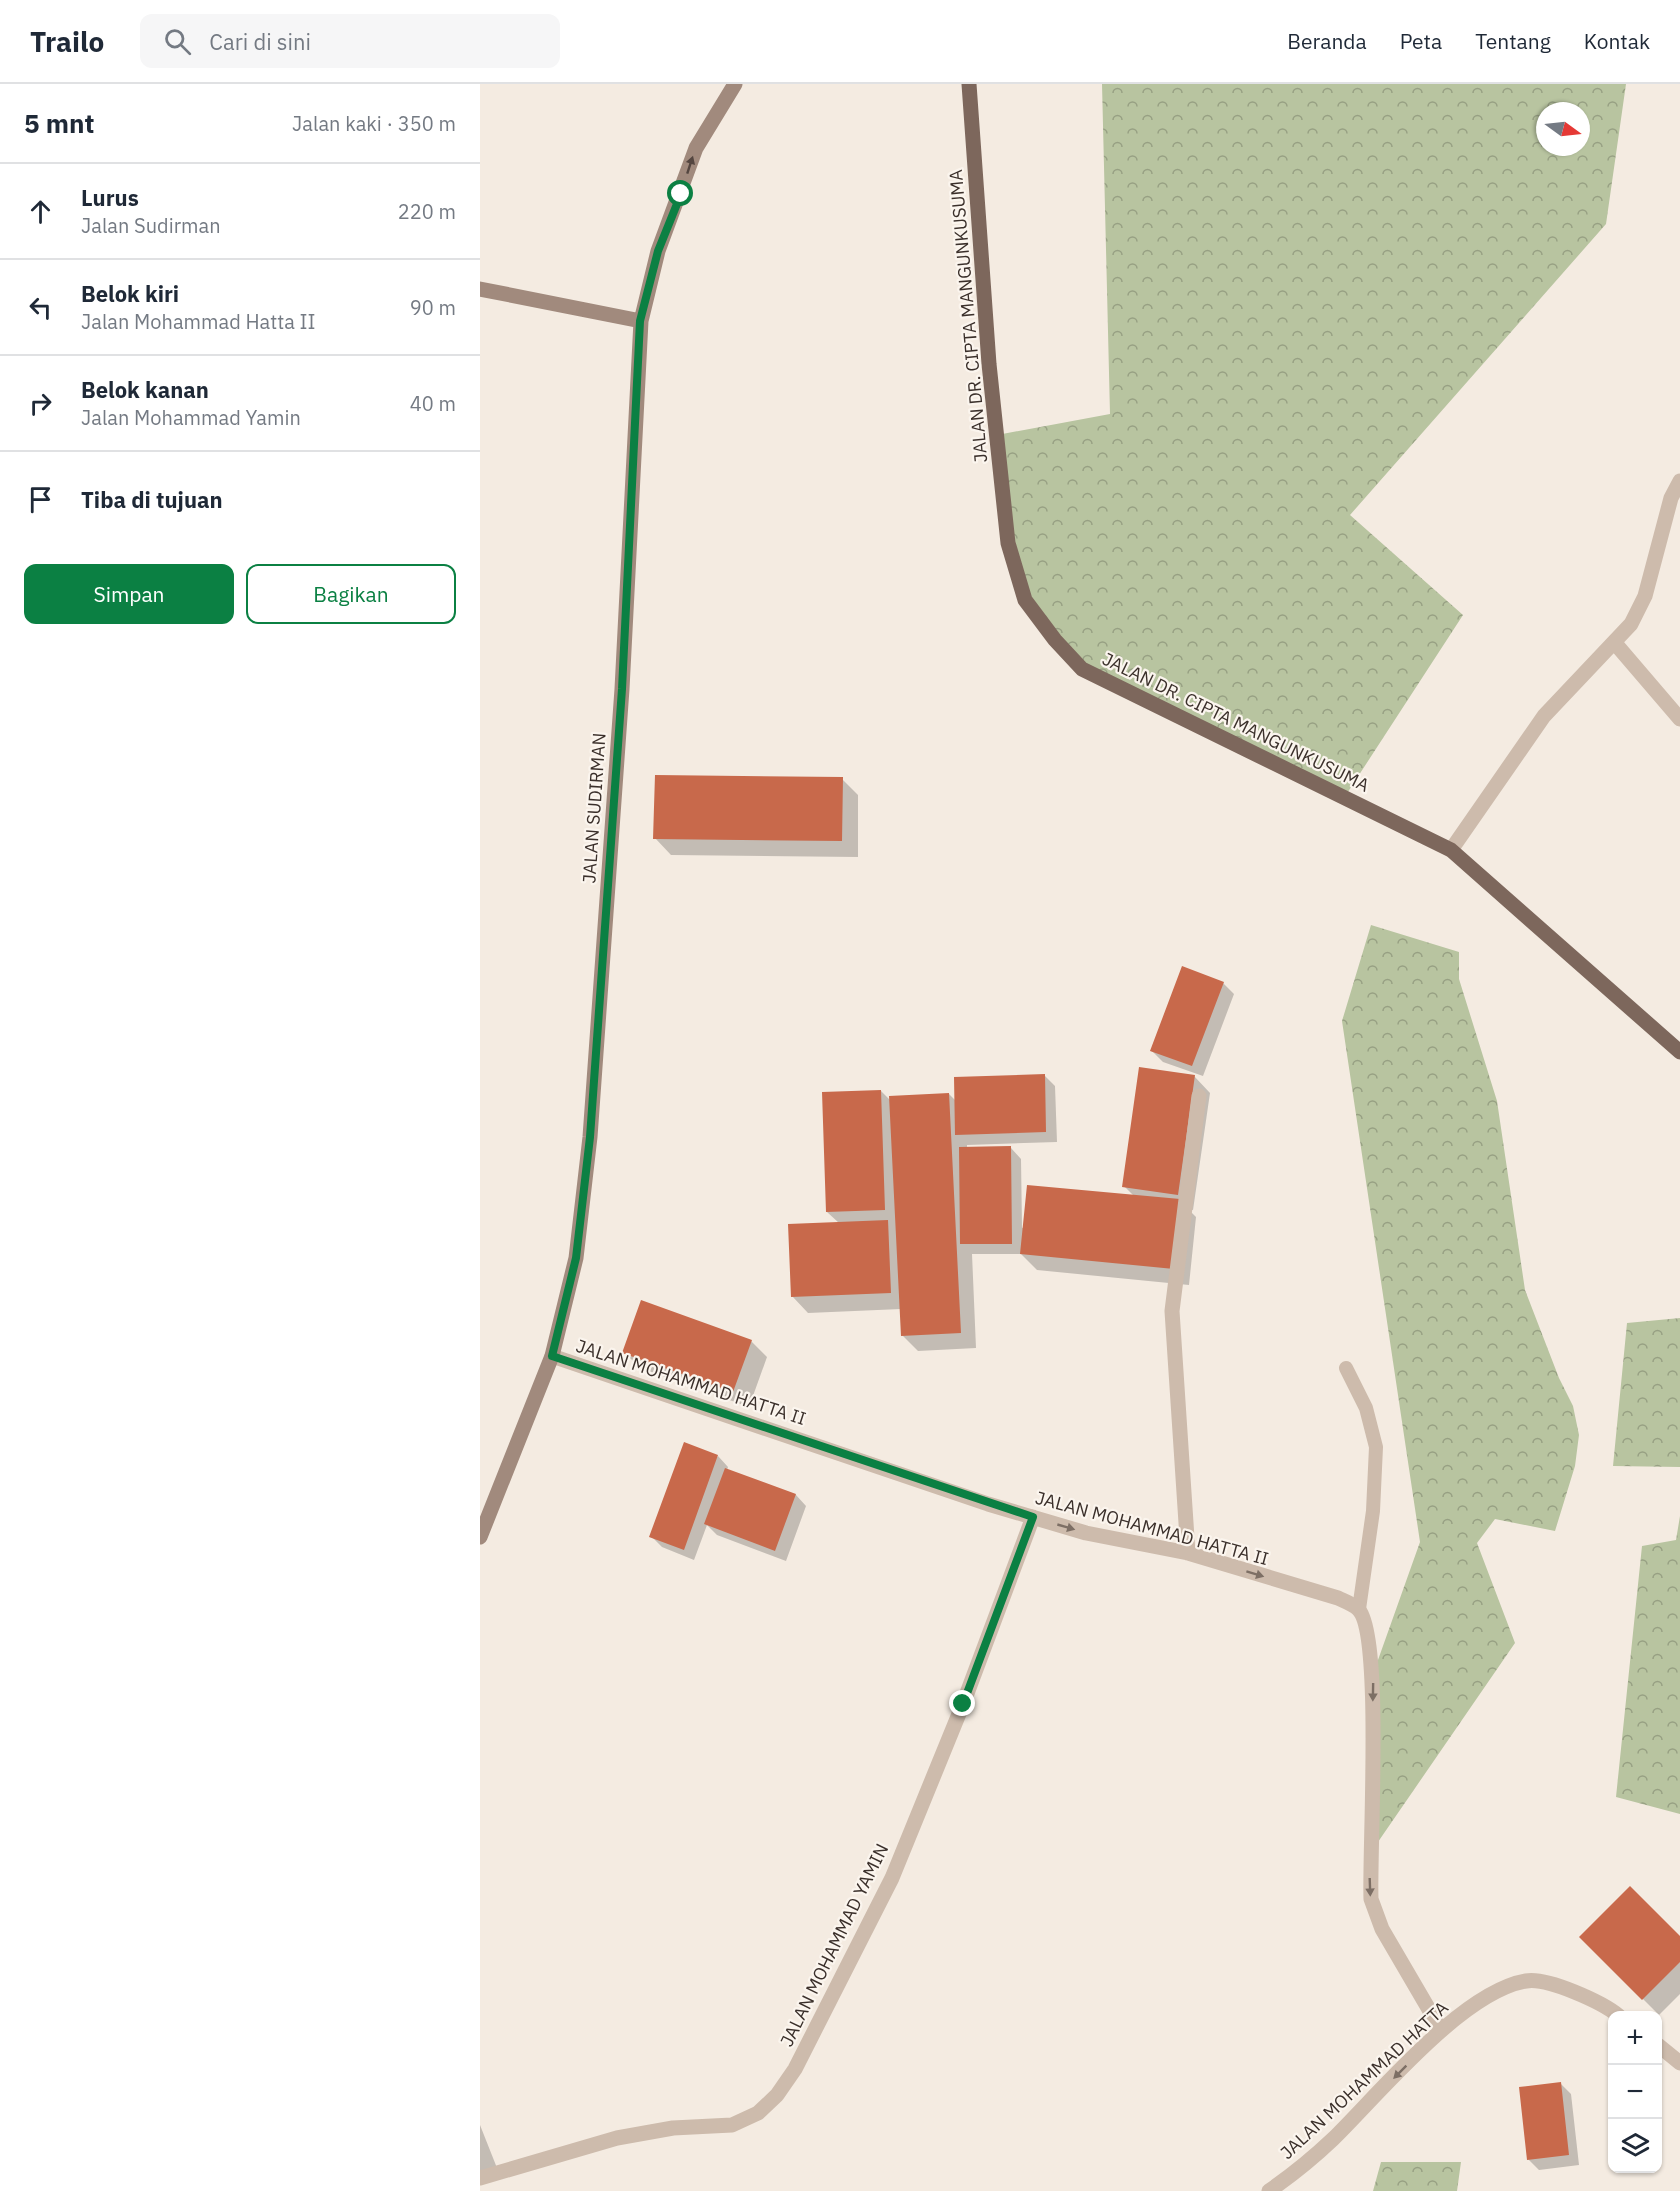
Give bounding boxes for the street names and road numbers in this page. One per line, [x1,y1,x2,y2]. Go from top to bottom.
street label: JALAN DR. CIPTA MANGUNKUSUMA [944,168,992,464]
street label: JALAN DR. CIPTA MANGUNKUSUMA [1099,647,1374,797]
street label: JALAN SUDIRMAN [577,732,611,884]
street label: JALAN MOHAMMAD HATTA II [573,1334,809,1430]
street label: JALAN MOHAMMAD HATTA II [1033,1486,1271,1570]
street label: JALAN MOHAMMAD YAMIN [775,1840,893,2050]
street label: JALAN MOHAMMAD HATTA [1275,1996,1453,2164]

